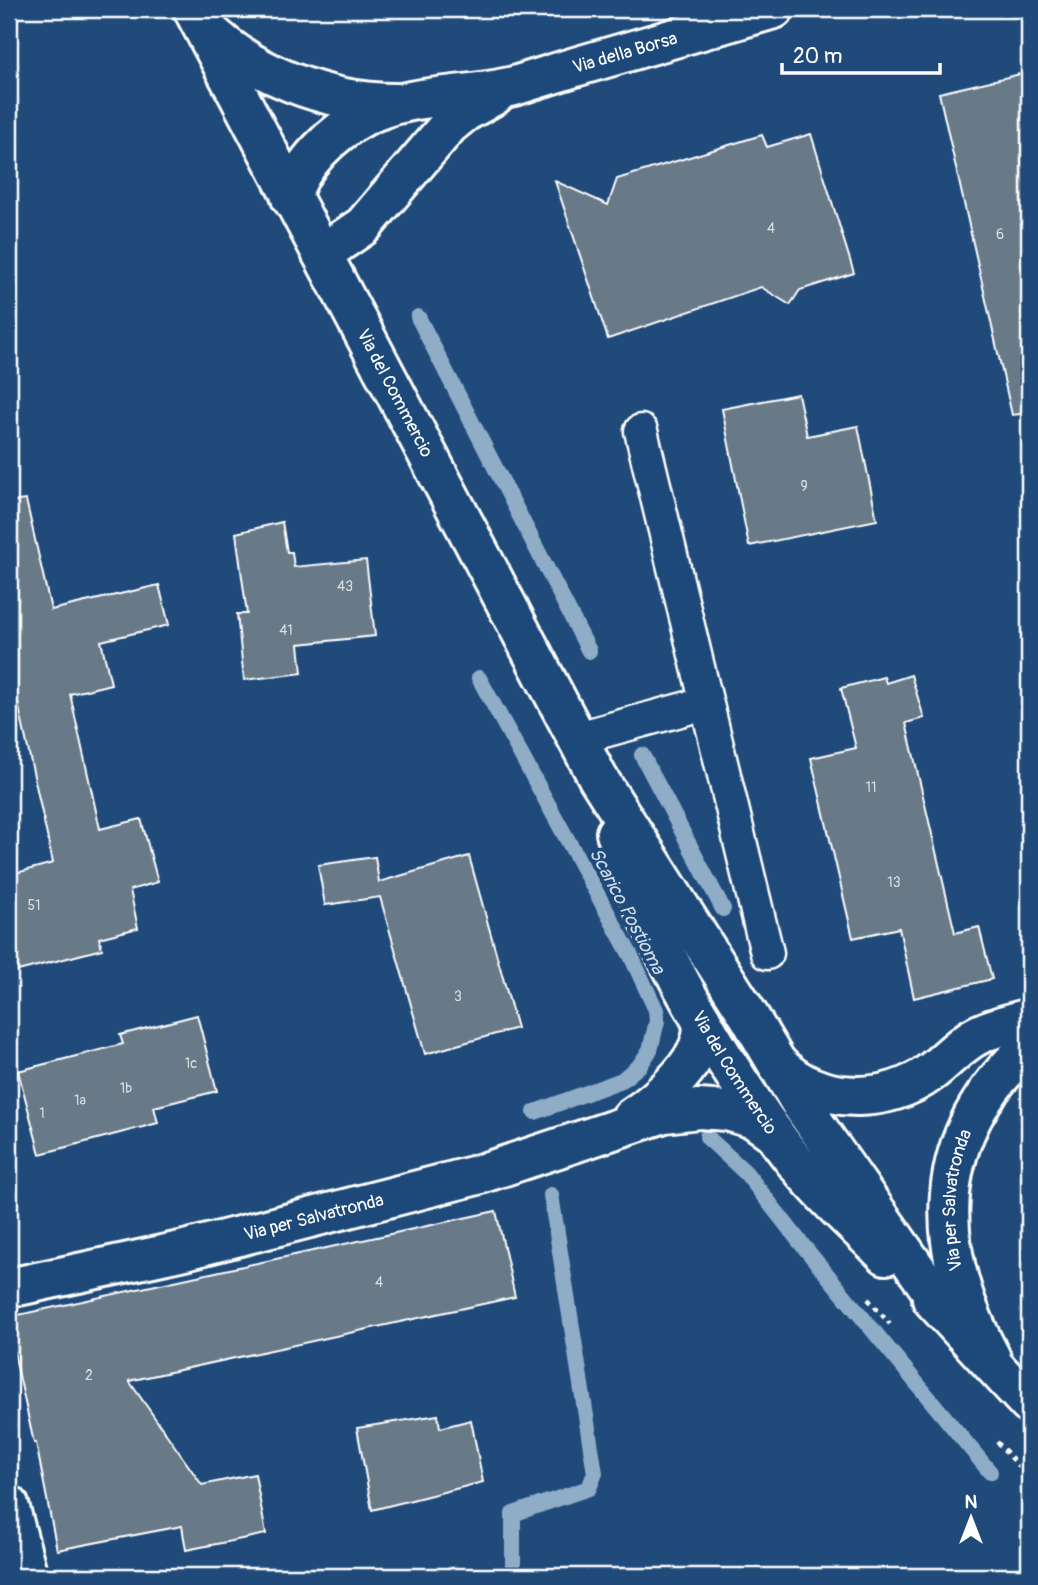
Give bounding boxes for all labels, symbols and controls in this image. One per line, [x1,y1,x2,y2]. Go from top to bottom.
street label: Via della Borsa [570,26,680,79]
scale bar [782,32,940,76]
text: 20 m [793,43,842,70]
house number: 4 [767,220,775,237]
house number: 6 [996,226,1004,243]
street label: Via del Commercio [352,325,439,461]
house number: 9 [800,478,808,495]
house number: 43 [337,578,353,595]
house number: 41 [279,622,293,639]
house number: 11 [866,779,876,796]
water label: Scarico Postioma [584,844,671,979]
house number: 13 [887,874,901,891]
house number: 51 [27,897,41,914]
house number: 3 [454,988,462,1005]
street label: Via del Commercio [687,1007,782,1139]
house number: 1c [185,1055,197,1072]
house number: 1b [120,1080,132,1097]
house number: 1a [74,1092,86,1109]
house number: 1 [39,1105,45,1122]
street label: Via per Salvatronda [938,1126,977,1273]
street label: Via per Salvatronda [241,1188,386,1246]
house number: 4 [375,1274,383,1291]
house number: 2 [85,1367,93,1384]
north arrow [936,1484,1006,1554]
text: N [965,1490,978,1514]

